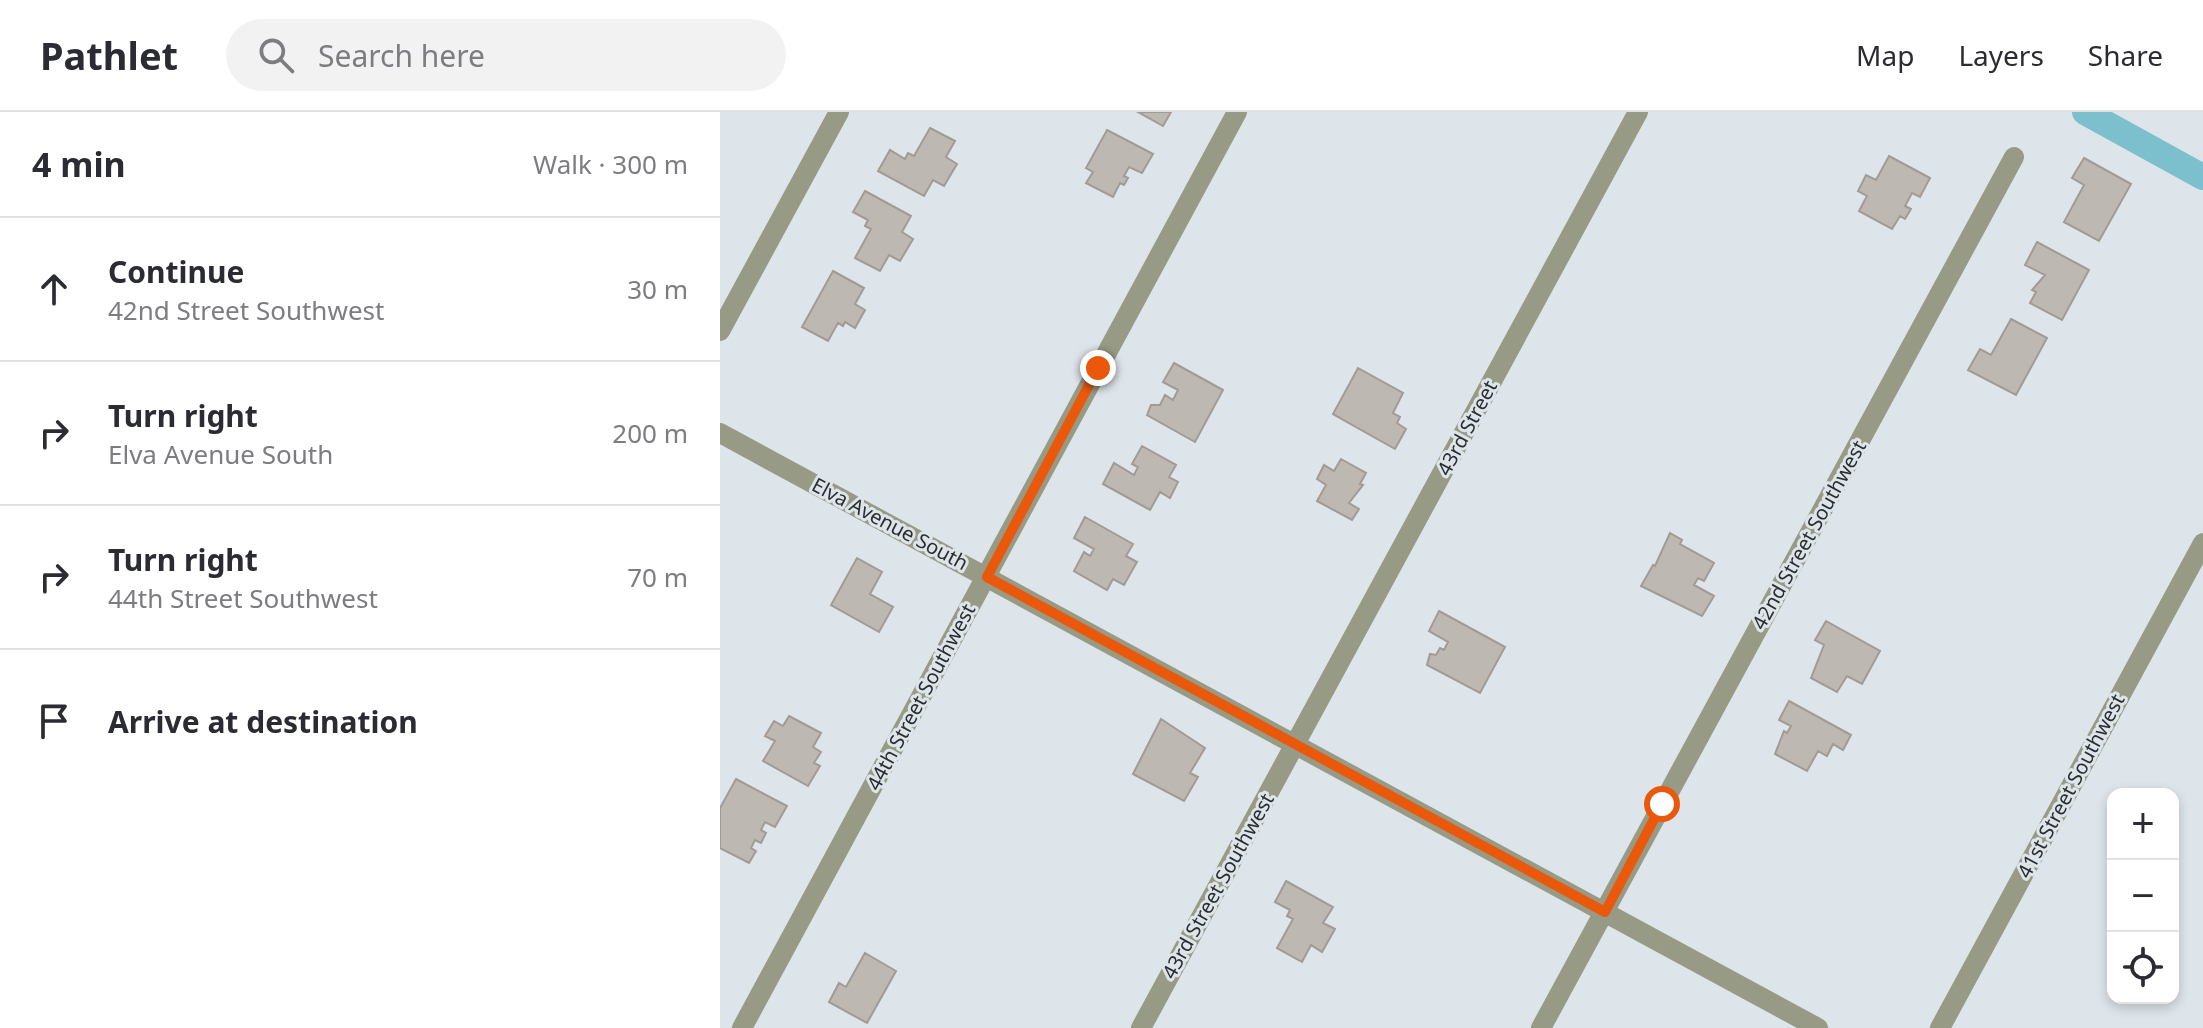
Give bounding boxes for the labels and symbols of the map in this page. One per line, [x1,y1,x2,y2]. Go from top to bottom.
route end [1080,350,1116,386]
street label: 43rd Street [1430,375,1503,480]
street label: 42nd Street Southwest [1745,435,1872,634]
street label: Elva Avenue South [807,471,973,576]
street label: 44th Street Southwest [860,599,981,795]
street label: 41st Street Southwest [2011,689,2131,882]
route start [1644,786,1680,822]
street label: 43rd Street Southwest [1155,788,1280,983]

